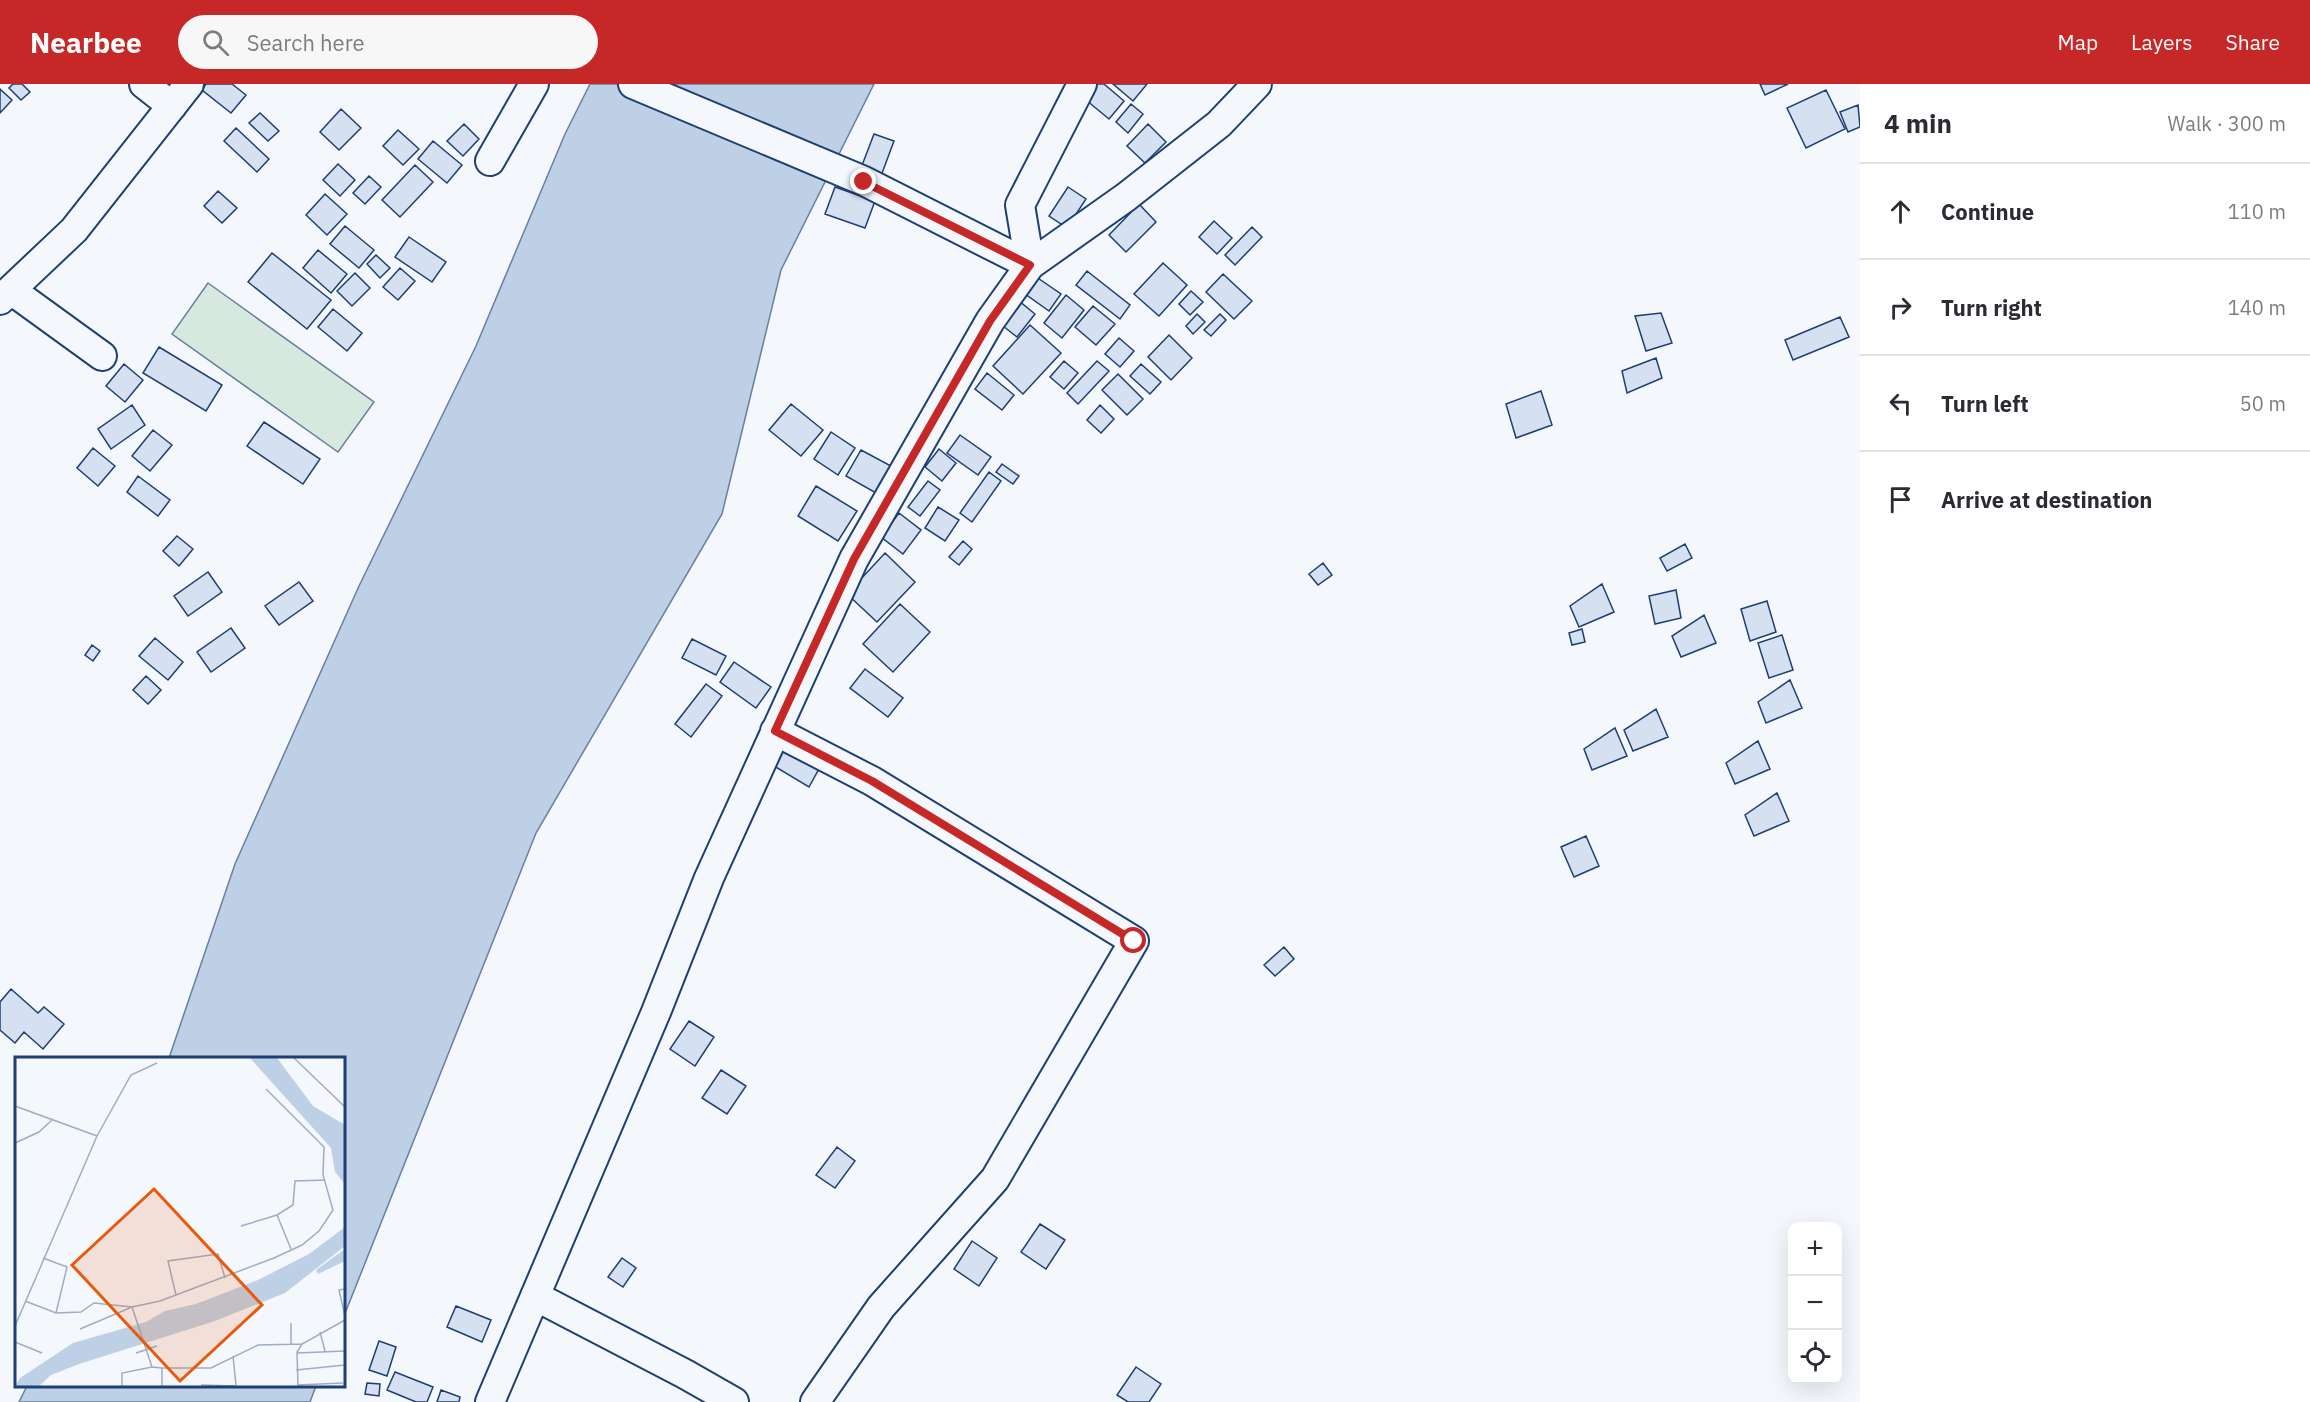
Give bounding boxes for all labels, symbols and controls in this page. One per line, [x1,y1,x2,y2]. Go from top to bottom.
search box [178,15,598,69]
text: Nearbee [30,24,142,61]
icon: search [199,26,232,59]
text: Search here [247,28,365,57]
text: Map [2058,28,2098,56]
text: Layers [2131,28,2193,56]
text: Share [2226,28,2280,56]
text: 4 min [1884,106,1952,140]
text: Walk · 300 m [2168,110,2286,137]
route end [850,168,876,194]
icon: ahead [1884,195,1917,228]
text: Continue [1941,197,2034,226]
text: 110 m [2228,198,2286,225]
icon: right [1884,291,1917,324]
text: Turn right [1941,293,2042,322]
text: 140 m [2228,294,2286,321]
icon: left [1884,387,1917,420]
text: Turn left [1941,389,2029,418]
text: 50 m [2240,390,2286,417]
icon: arrive [1884,483,1917,516]
text: Arrive at destination [1941,485,2152,514]
route start [1120,927,1146,953]
inset map [15,1057,345,1387]
map controls [1788,1222,1842,1384]
button: + [1788,1222,1842,1276]
button: − [1788,1276,1842,1330]
button: locate [1788,1330,1842,1384]

